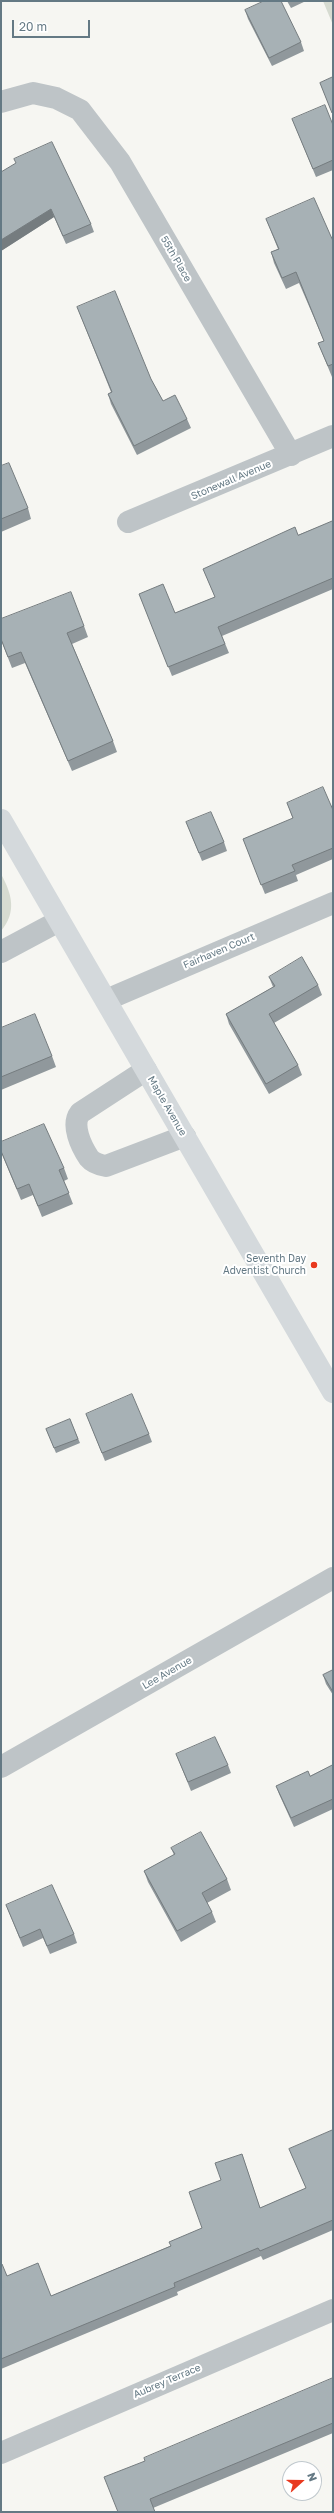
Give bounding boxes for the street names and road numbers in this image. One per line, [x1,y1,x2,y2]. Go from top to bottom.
street label: 55th Place [158,234,194,284]
street label: Stonewall Avenue [189,458,273,502]
street label: Fairhaven Court [182,931,256,971]
street label: Maple Avenue [145,1074,189,1138]
street label: Lee Avenue [140,1654,194,1692]
street label: Aubrey Terrace [132,2361,202,2401]

